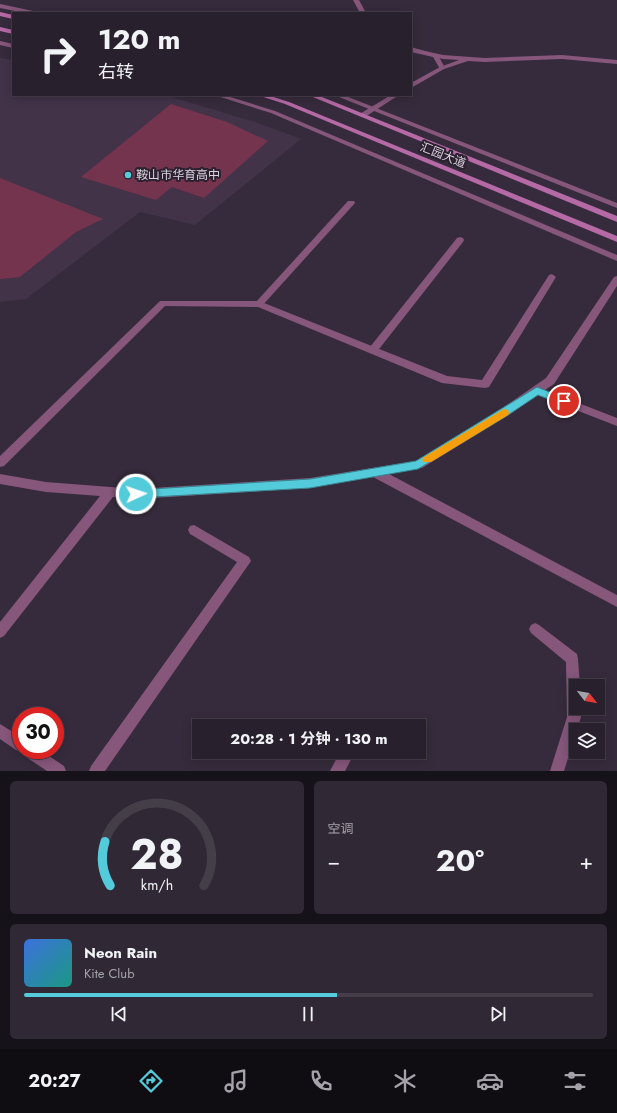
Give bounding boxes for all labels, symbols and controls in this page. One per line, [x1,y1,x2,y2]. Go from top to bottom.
text: 120 m [98,19,181,60]
icon: right [32,28,84,80]
text: 右转 [98,59,134,85]
street label: 汇园大道 [417,138,469,172]
place label: 鞍山市华育高中 [136,166,220,184]
marker: 鞍山市华育高中 [123,170,133,180]
pin [547,384,581,418]
icon: arrive [553,390,575,412]
position arrow [115,473,157,515]
north arrow [569,679,605,715]
map controls [569,679,605,759]
speed limit sign: 30 [12,707,64,759]
button: layers [569,723,605,759]
text: 20:28 · 1 分钟 · 130 m [230,728,388,750]
text: 空调 [328,819,354,838]
text: 28 [130,823,183,884]
text: 20° [436,839,484,882]
text: − [328,845,340,877]
text: + [579,845,593,877]
text: km/h [141,874,173,894]
text: Neon Rain [84,942,157,964]
text: Kite Club [84,964,135,983]
icon: previous [108,1003,130,1025]
icon: pause [297,1003,319,1025]
icon: next [487,1003,509,1025]
icon: directions [137,1067,165,1095]
icon: music [222,1067,250,1095]
icon: phone [307,1067,335,1095]
icon: climate [391,1067,419,1095]
icon: car [476,1067,504,1095]
icon: filters [561,1067,589,1095]
text: 20:27 [28,1068,81,1094]

